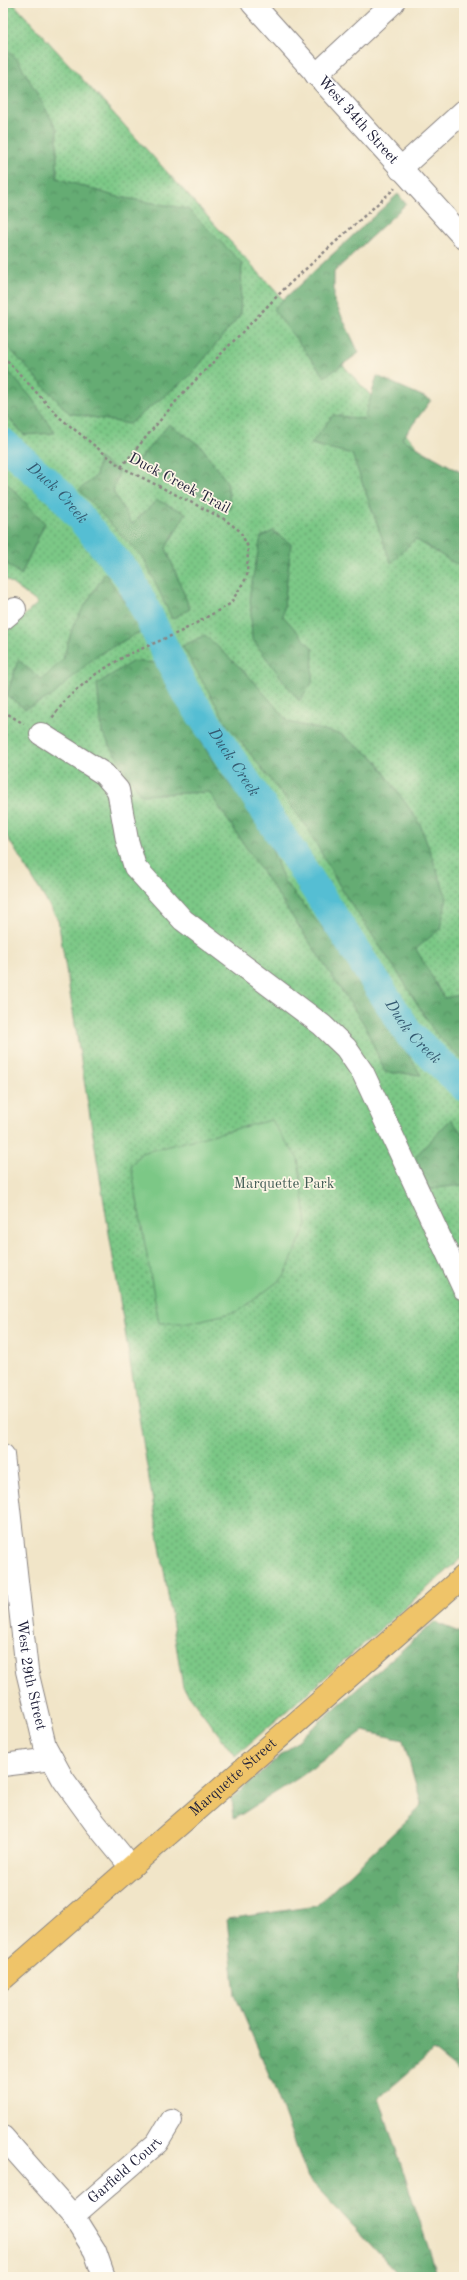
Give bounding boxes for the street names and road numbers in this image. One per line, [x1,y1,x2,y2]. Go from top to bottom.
street label: West 34th Street [315,74,401,167]
street label: Duck Creek Trail [126,451,232,517]
street label: West 29th Street [14,1619,48,1732]
street label: Marquette Street [187,1736,280,1819]
street label: Garfield Court [85,2136,165,2207]

